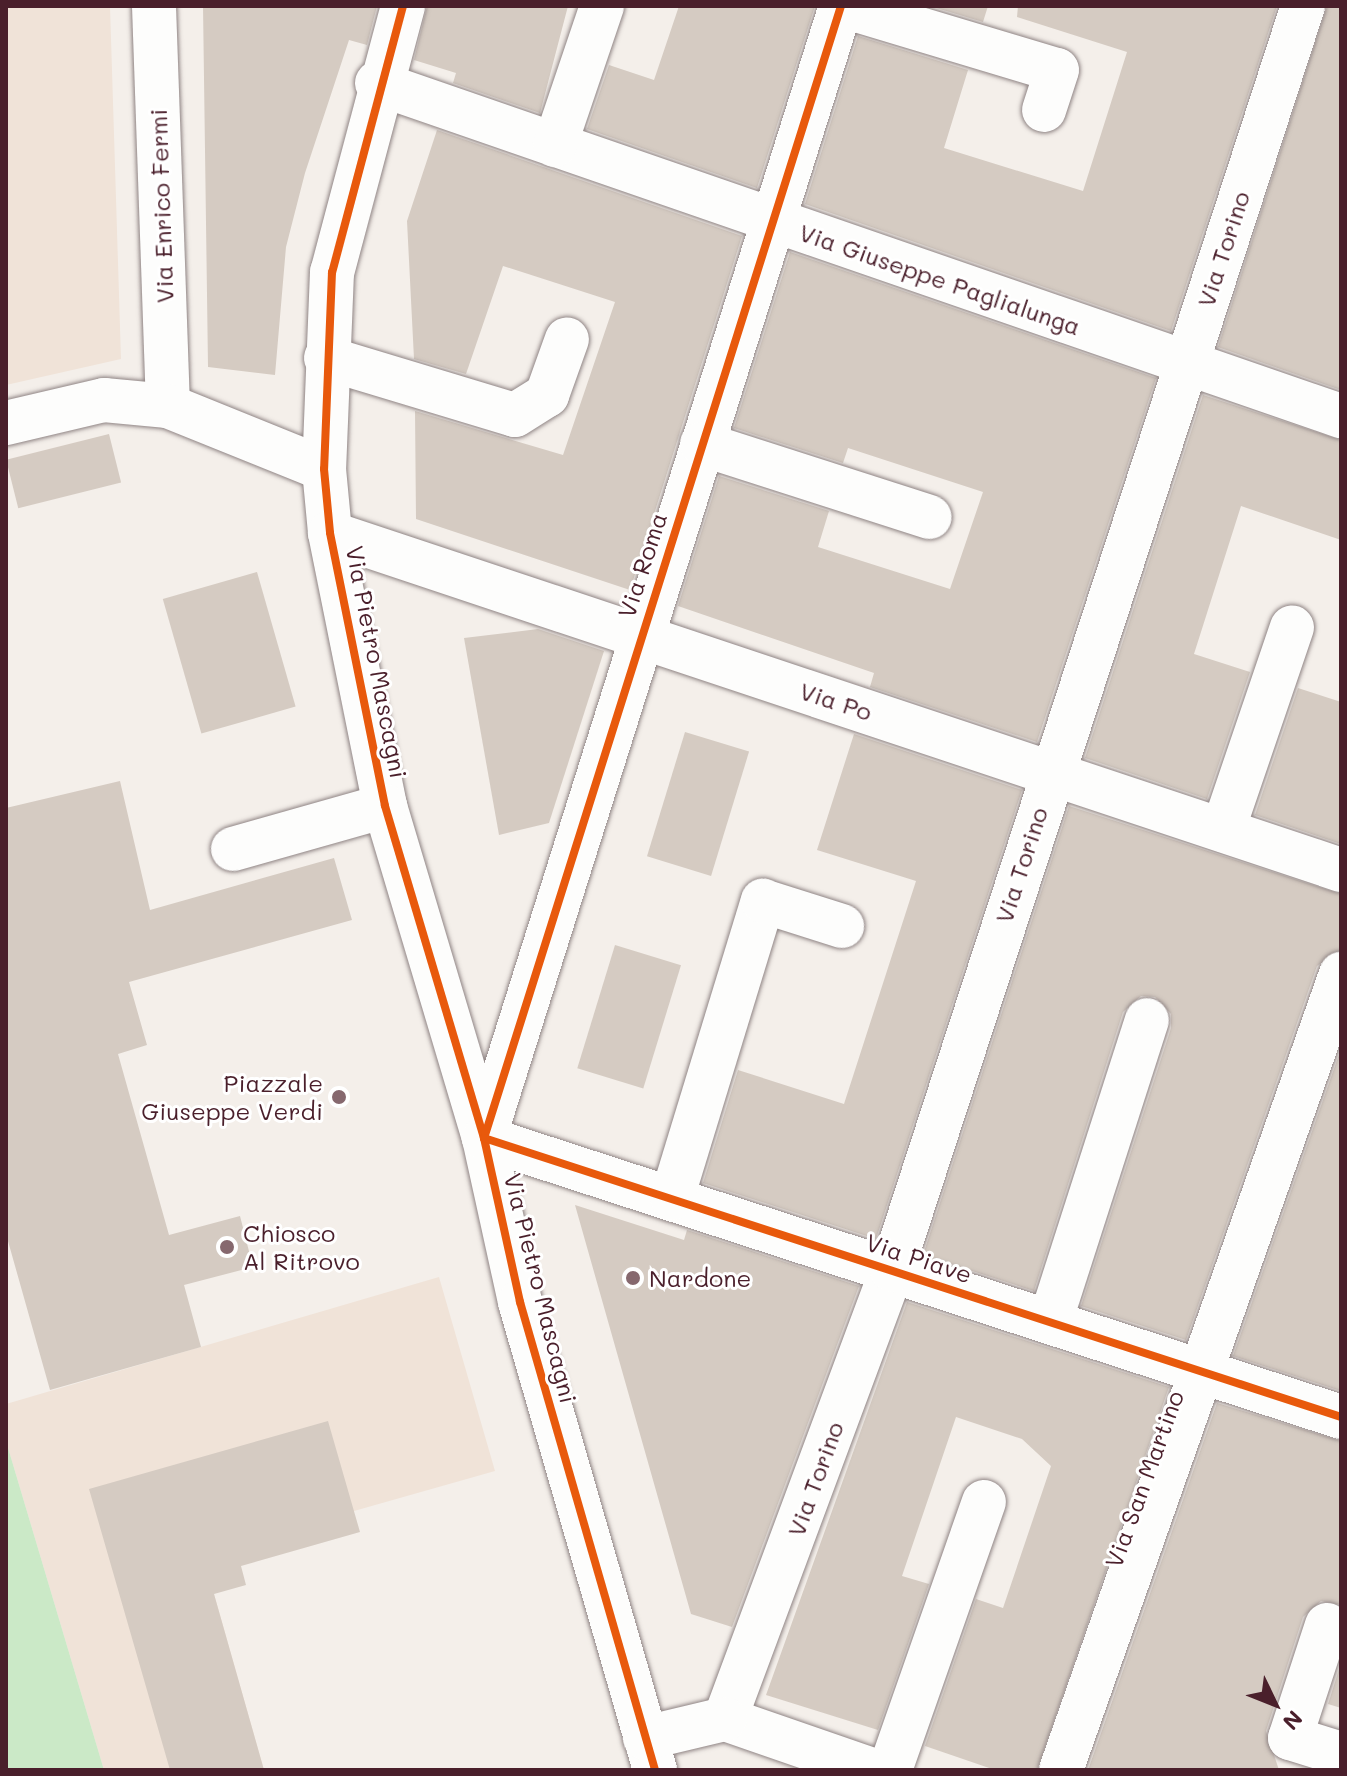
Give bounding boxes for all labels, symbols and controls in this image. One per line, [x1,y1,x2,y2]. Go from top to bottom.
street label: Via Enrico Fermi [143,108,179,304]
street label: Via Torino [1191,188,1255,310]
street label: Via Giuseppe Paglialunga [796,217,1084,341]
street label: Via Roma [611,509,673,621]
street label: Via Pietro Mascagni [340,543,414,781]
street label: Via Po [796,676,876,726]
street label: Via Torino [989,804,1053,926]
place label: Piazzale Giuseppe Verdi [141,1069,323,1125]
marker: Piazzale Giuseppe Verdi [330,1088,348,1106]
street label: Via Pietro Mascagni [498,1170,584,1406]
place label: Chiosco Al Ritrovo [243,1219,360,1275]
street label: Via Piave [862,1227,976,1289]
marker: Chiosco Al Ritrovo [218,1238,236,1256]
place label: Nardone [649,1264,751,1292]
marker: Nardone [624,1269,642,1287]
street label: Via San Martino [1099,1386,1189,1572]
street label: Via Torino [781,1418,849,1540]
north arrow [1235,1664,1315,1744]
text: N [1277,1705,1309,1737]

